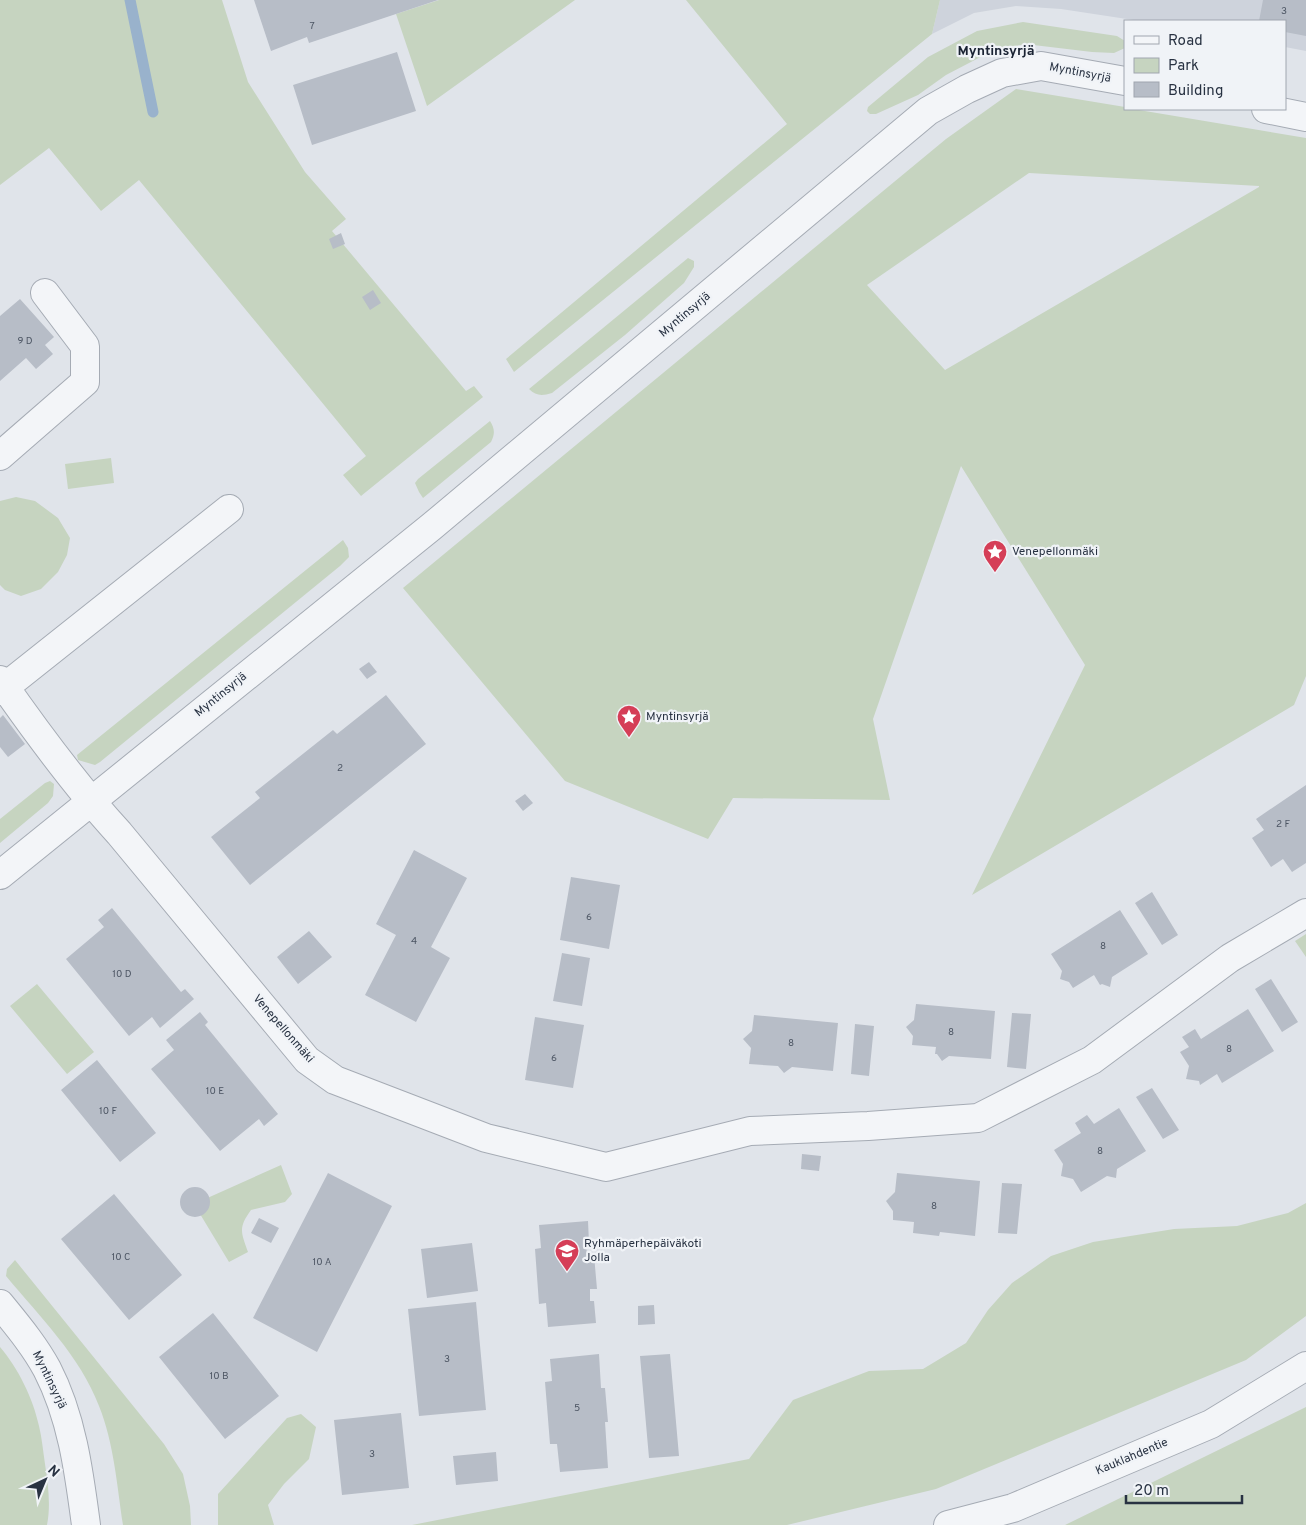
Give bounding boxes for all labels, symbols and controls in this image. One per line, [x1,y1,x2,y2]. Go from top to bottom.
house number: 3 [1281,5,1287,18]
house number: 7 [309,20,315,33]
legend [1124,20,1286,110]
text: Road [1168,32,1203,51]
district label: Myntinsyrjä [958,43,1034,60]
text: Park [1168,57,1199,76]
street label: Myntinsyrjä [1048,59,1112,87]
text: Building [1168,82,1223,101]
street label: Myntinsyrjä [656,289,714,341]
house number: 9 D [17,335,33,348]
place icon: Venepellonmäki [982,539,1008,573]
place label: Venepellonmäki [1012,544,1098,560]
street label: Myntinsyrjä [192,669,250,721]
place icon: Myntinsyrjä [616,704,642,738]
place label: Myntinsyrjä [646,709,709,725]
house number: 2 [337,762,343,775]
house number: 2 F [1276,818,1290,831]
house number: 6 [586,911,592,924]
house number: 4 [411,935,417,948]
house number: 8 [1100,940,1106,953]
house number: 10 D [112,968,132,981]
street label: Venepellonmäki [249,991,317,1067]
house number: 8 [948,1026,954,1039]
house number: 8 [788,1037,794,1050]
house number: 8 [1226,1043,1232,1056]
house number: 6 [551,1052,557,1065]
house number: 10 E [206,1085,224,1098]
house number: 10 F [99,1105,117,1118]
house number: 8 [1097,1145,1103,1158]
house number: 8 [931,1200,937,1213]
place label: Ryhmäperhepäiväkoti Jolla [584,1236,701,1266]
school or university icon: Ryhmäperhepäiväkoti Jolla [554,1238,580,1272]
house number: 10 C [112,1251,130,1264]
house number: 10 A [313,1256,332,1269]
street label: Myntinsyrjä [28,1348,70,1412]
house number: 3 [444,1353,450,1366]
house number: 10 B [209,1370,229,1383]
house number: 5 [574,1402,580,1415]
street label: Kauklahdentie [1093,1435,1171,1479]
house number: 3 [369,1448,375,1461]
north arrow [20,1455,70,1505]
text: N [43,1462,63,1481]
scale bar [1126,1472,1242,1504]
text: 20 m [1134,1482,1169,1501]

